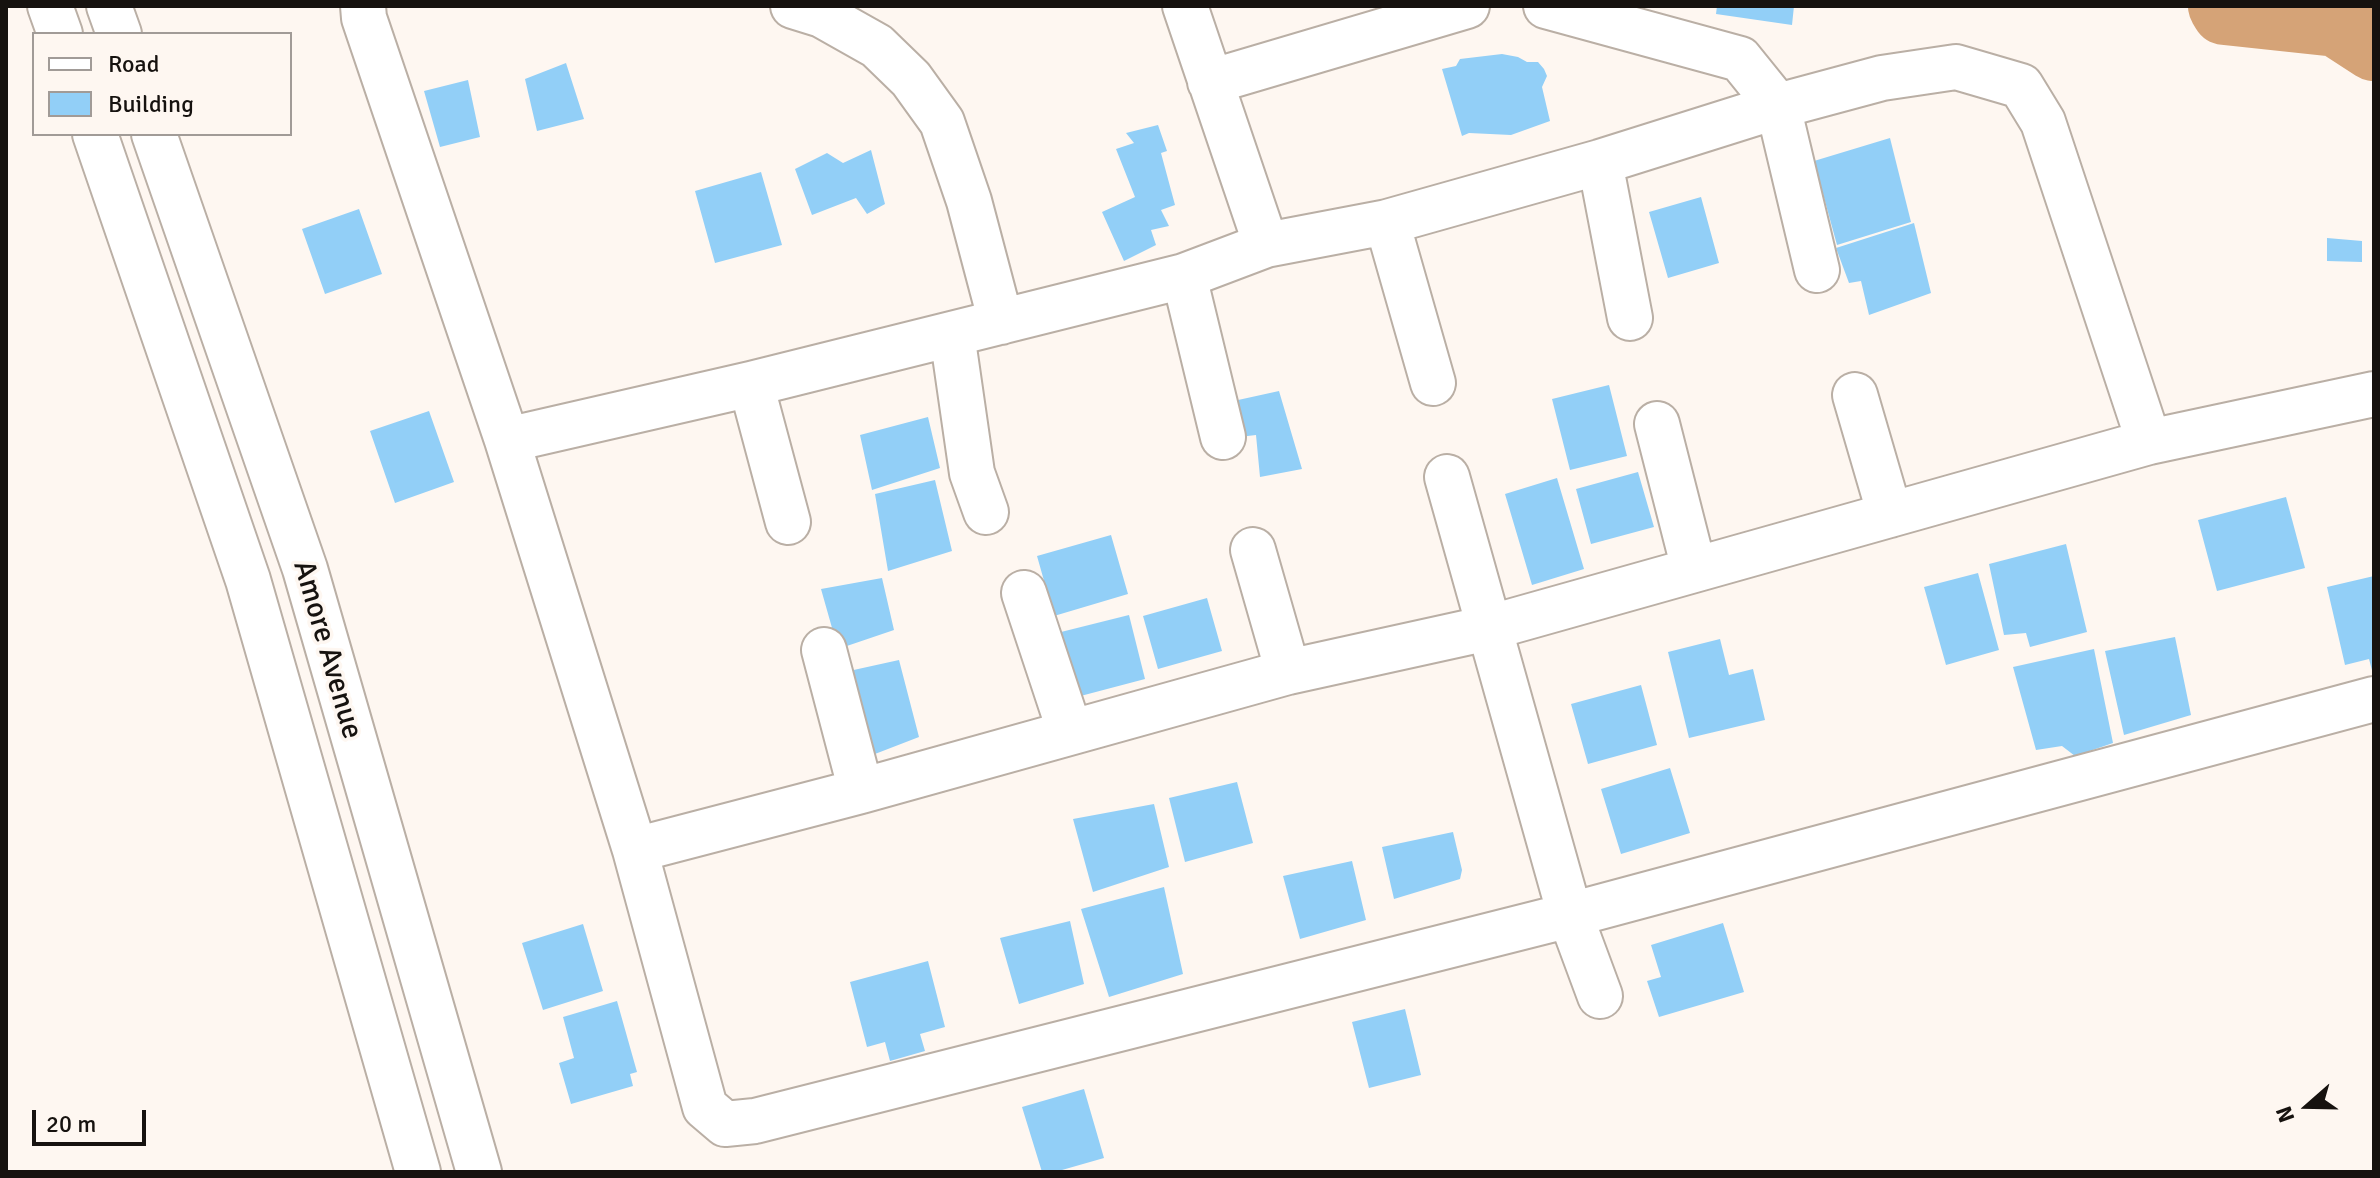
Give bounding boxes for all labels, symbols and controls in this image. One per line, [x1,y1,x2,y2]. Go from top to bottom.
legend [32,32,292,136]
text: Road [108,49,159,79]
text: Building [108,89,194,119]
street label: Amore Avenue [284,557,370,743]
north arrow [2268,1066,2348,1146]
scale bar [36,1094,150,1144]
text: N [2270,1103,2300,1126]
text: 20 m [46,1109,96,1139]

